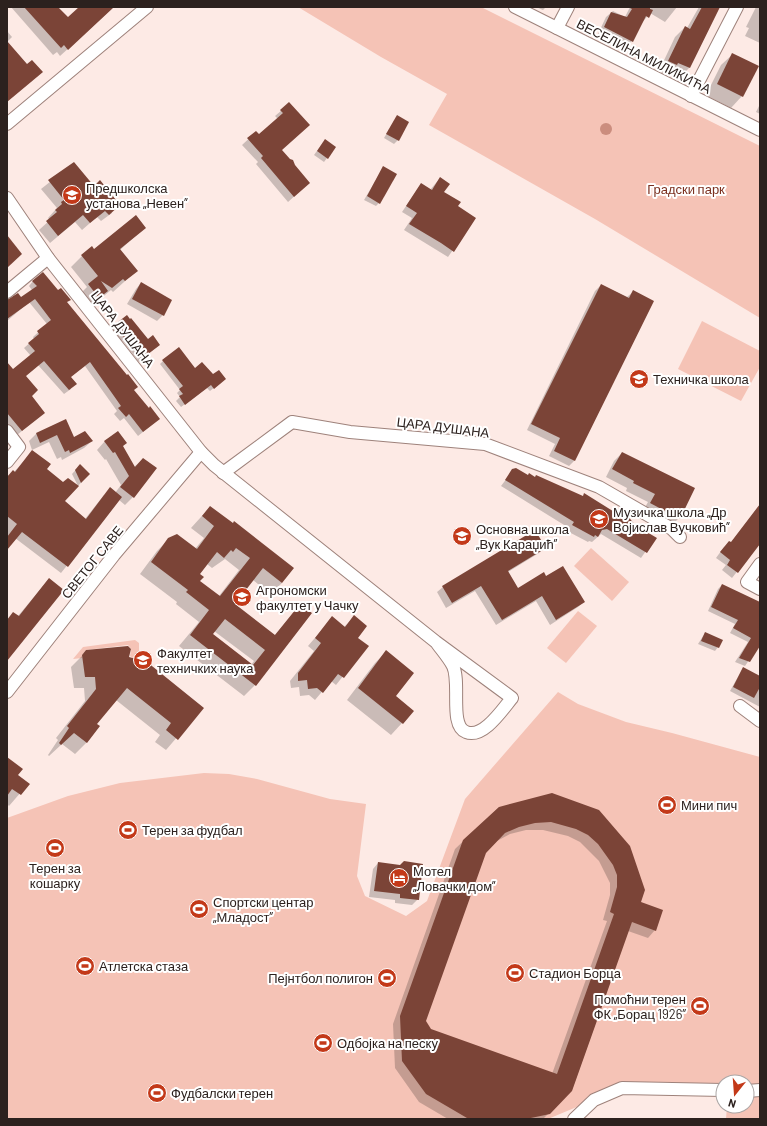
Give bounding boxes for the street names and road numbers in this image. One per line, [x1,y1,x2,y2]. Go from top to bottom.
street label: ВЕСЕЛИНА МИЛИКИЋА [574,15,714,97]
street label: ЦАРА ДУШАНА [88,287,158,371]
street label: ЦАРА ДУШАНА [396,413,491,441]
street label: СВЕТОГ САВЕ [58,522,126,602]

